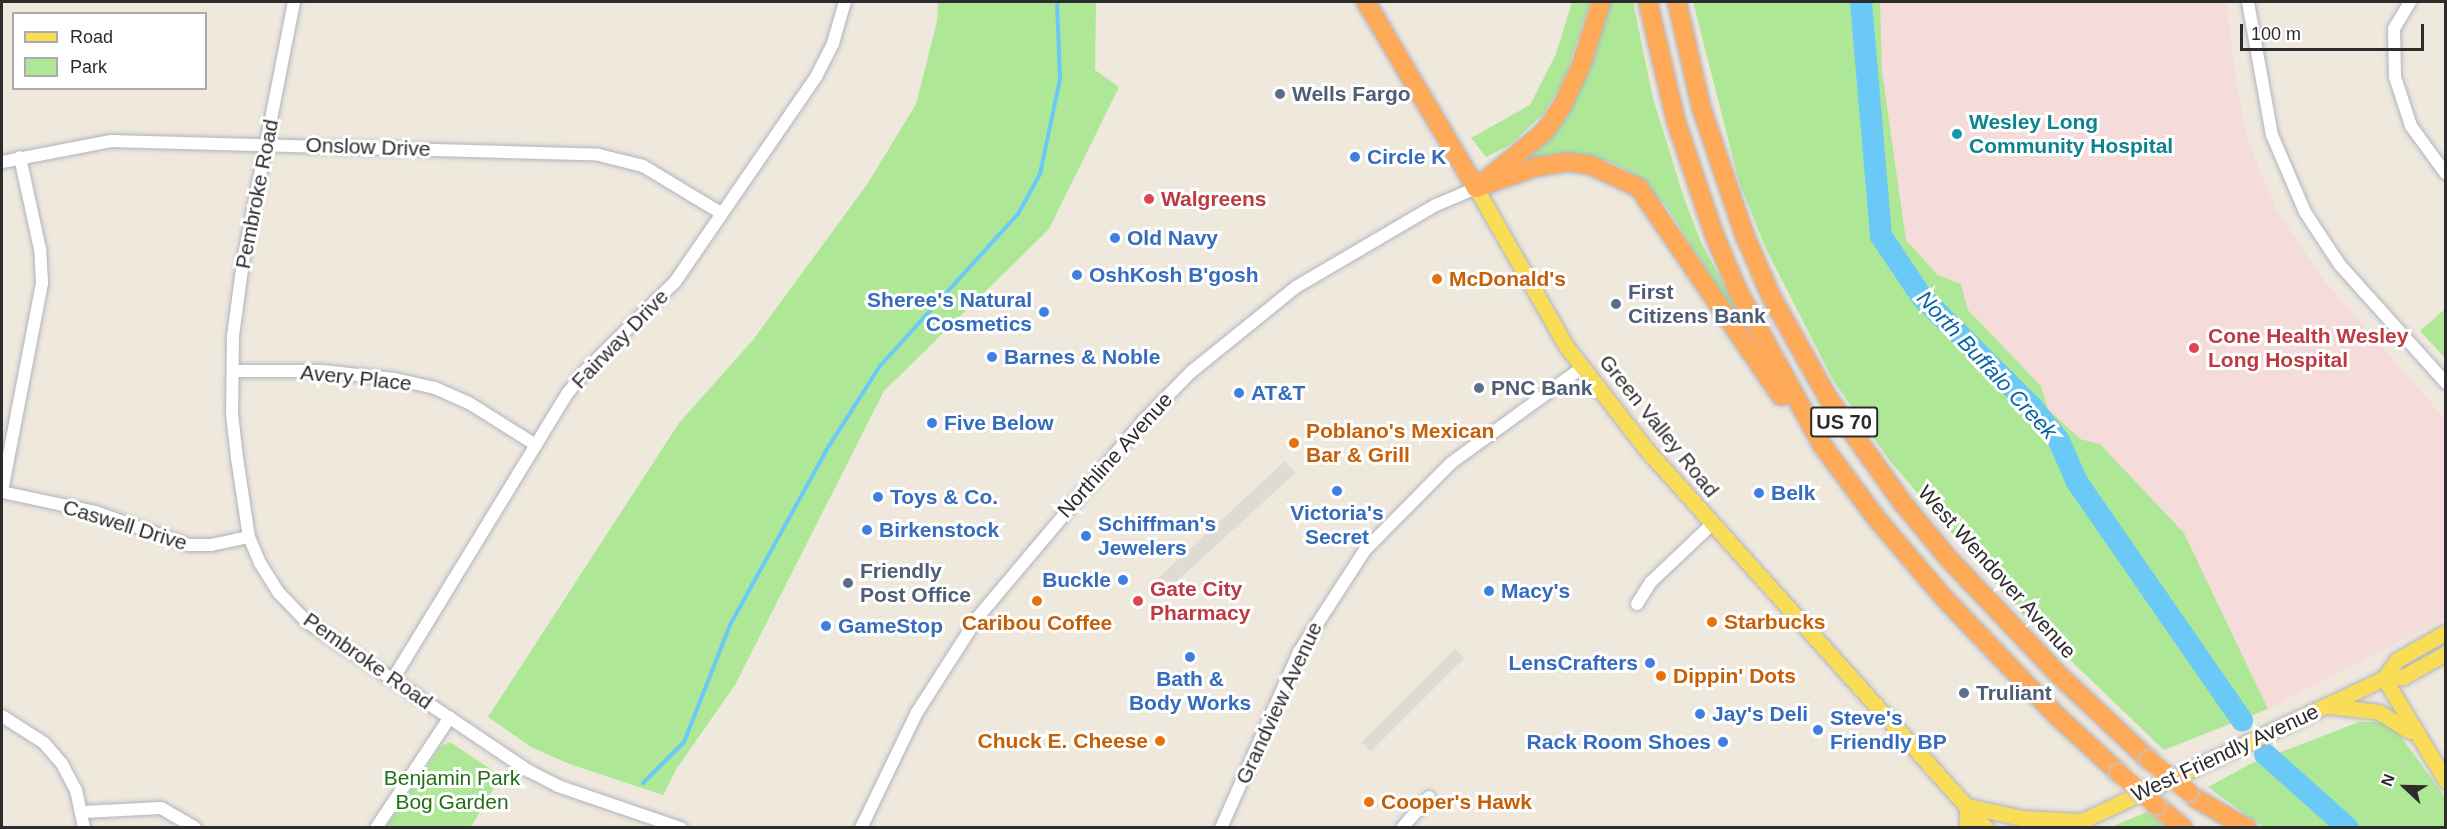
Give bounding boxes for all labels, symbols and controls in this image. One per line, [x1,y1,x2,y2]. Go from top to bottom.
legend [12,12,207,90]
scale bar [2243,12,2428,50]
text: 100 m [2251,24,2301,44]
text: Road [70,27,113,47]
text: Park [70,57,107,77]
place label: Wells Fargo [1292,81,1411,107]
marker: Wells Fargo [1273,87,1287,101]
place label: Wesley Long Community Hospital [1969,109,2173,159]
street label: Pembroke Road [230,117,284,271]
marker: Wesley Long Community Hospital [1950,127,1964,141]
street label: Onslow Drive [305,132,431,162]
place label: Circle K [1367,144,1446,170]
marker: Circle K [1348,150,1362,164]
place label: Walgreens [1161,186,1266,212]
marker: Walgreens [1142,192,1156,206]
place label: Old Navy [1127,225,1218,251]
marker: Old Navy [1108,231,1122,245]
place label: OshKosh B'gosh [1089,262,1258,288]
place label: McDonald's [1449,266,1566,292]
marker: OshKosh B'gosh [1070,268,1084,282]
marker: McDonald's [1430,272,1444,286]
place label: First Citizens Bank [1628,279,1766,329]
street label: Fairway Drive [566,284,674,394]
water label: North Buffalo Creek [1911,285,2063,445]
place label: Sheree's Natural Cosmetics [867,287,1032,337]
marker: First Citizens Bank [1609,297,1623,311]
marker: Sheree's Natural Cosmetics [1037,305,1051,319]
place label: Cone Health Wesley Long Hospital [2208,323,2408,373]
marker: Cone Health Wesley Long Hospital [2185,339,2203,357]
place label: Barnes & Noble [1004,344,1160,370]
marker: Barnes & Noble [985,350,999,364]
street label: Green Valley Road [1594,350,1724,502]
street label: Avery Place [299,360,413,396]
place label: PNC Bank [1491,375,1593,401]
place label: AT&T [1251,380,1305,406]
marker: PNC Bank [1472,381,1486,395]
marker: AT&T [1232,386,1246,400]
street label: Northline Avenue [1052,387,1178,523]
road number: US 70 [1810,405,1878,439]
place label: Five Below [944,410,1054,436]
marker: Five Below [925,416,939,430]
place label: Poblano's Mexican Bar & Grill [1306,418,1494,468]
marker: Poblano's Mexican Bar & Grill [1287,436,1301,450]
place label: Belk [1771,480,1815,506]
street label: West Wendover Avenue [1912,480,2082,664]
place label: Toys & Co. [890,484,998,510]
marker: Victoria's Secret [1330,484,1344,498]
marker: Belk [1752,486,1766,500]
marker: Toys & Co. [871,490,885,504]
street label: Caswell Drive [60,494,190,556]
place label: Victoria's Secret [1290,500,1384,550]
place label: Schiffman's Jewelers [1098,511,1216,561]
place label: Birkenstock [879,517,999,543]
marker: Birkenstock [860,523,874,537]
marker: Schiffman's Jewelers [1079,529,1093,543]
place label: Friendly Post Office [860,558,971,608]
place label: Buckle [1042,567,1111,593]
marker: Buckle [1116,573,1130,587]
marker: Friendly Post Office [841,576,855,590]
place label: Gate City Pharmacy [1150,576,1250,626]
place label: Macy's [1501,578,1570,604]
marker: Macy's [1482,584,1496,598]
marker: Caribou Coffee [1030,594,1044,608]
marker: Gate City Pharmacy [1131,594,1145,608]
street label: Pembroke Road [299,607,437,715]
place label: Starbucks [1724,609,1826,635]
place label: Caribou Coffee [962,610,1112,636]
place label: GameStop [838,613,943,639]
marker: Starbucks [1705,615,1719,629]
street label: Grandview Avenue [1230,617,1328,789]
marker: GameStop [819,619,833,633]
marker: Bath & Body Works [1183,650,1197,664]
place label: LensCrafters [1508,650,1638,676]
marker: LensCrafters [1643,656,1657,670]
place label: Dippin' Dots [1673,663,1796,689]
place label: Bath & Body Works [1129,666,1251,716]
marker: Dippin' Dots [1654,669,1668,683]
place label: Truliant [1976,680,2052,706]
marker: Truliant [1957,686,1971,700]
street label: West Friendly Avenue [2127,698,2323,808]
place label: Jay's Deli [1712,701,1808,727]
place label: Steve's Friendly BP [1830,705,1947,755]
marker: Jay's Deli [1693,707,1707,721]
marker: Steve's Friendly BP [1811,723,1825,737]
place label: Chuck E. Cheese [978,728,1148,754]
place label: Rack Room Shoes [1527,729,1711,755]
marker: Chuck E. Cheese [1153,734,1167,748]
marker: Rack Room Shoes [1716,735,1730,749]
north arrow [2375,757,2435,817]
park label: Benjamin Park Bog Garden [384,765,520,815]
text: N [2378,772,2398,789]
place label: Cooper's Hawk [1381,789,1532,815]
marker: Cooper's Hawk [1362,795,1376,809]

